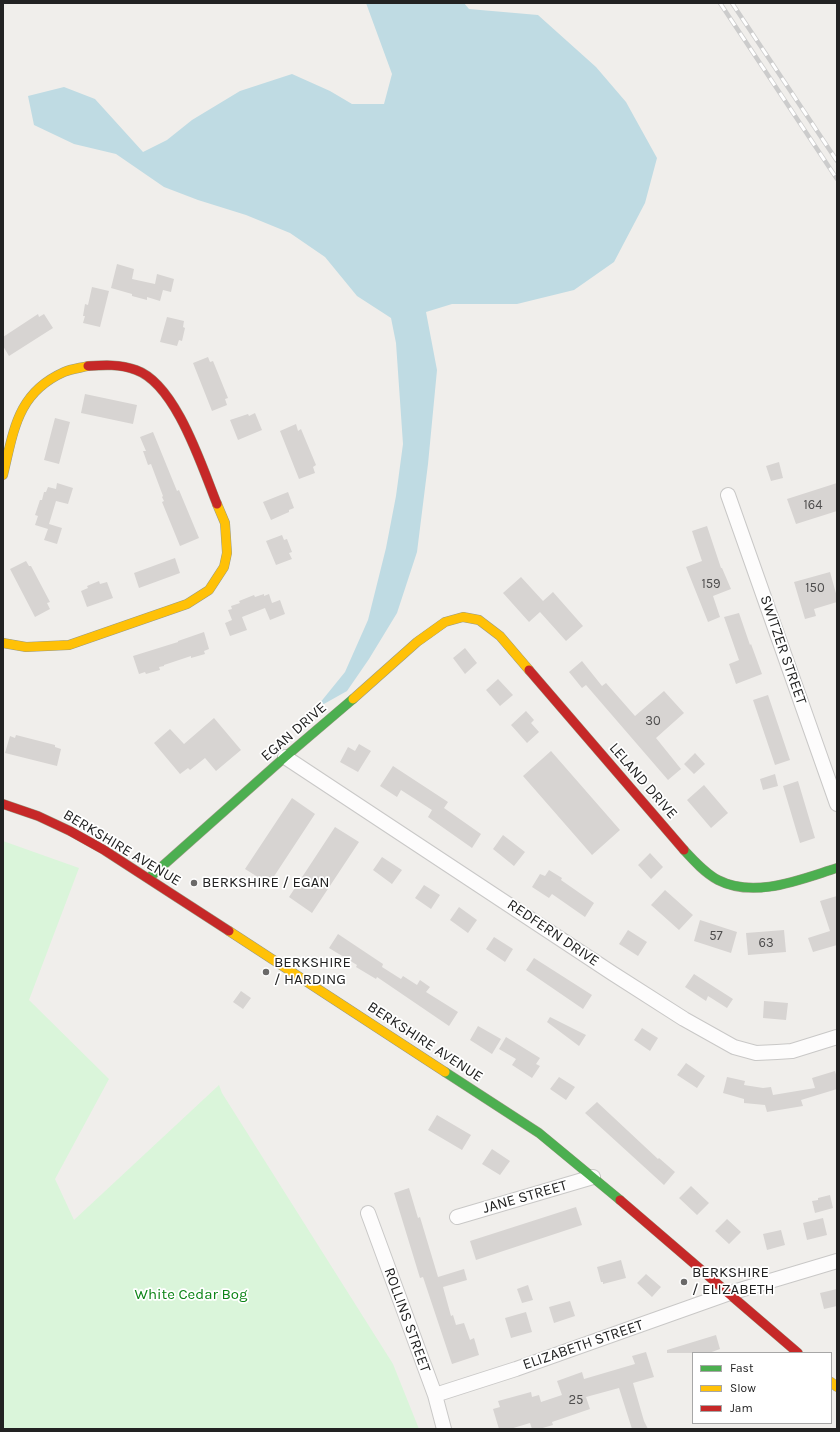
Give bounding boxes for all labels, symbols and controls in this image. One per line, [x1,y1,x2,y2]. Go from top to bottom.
house number: 164 [804,497,822,513]
house number: 159 [701,576,721,592]
house number: 150 [805,580,825,596]
street label: SWITZER STREET [756,593,810,707]
street label: EGAN DRIVE [258,699,330,765]
house number: 30 [645,713,661,729]
street label: LELAND DRIVE [605,739,681,823]
street label: BERKSHIRE AVENUE [60,806,184,890]
place label: BERKSHIRE / EGAN [202,874,330,892]
marker: BERKSHIRE / EGAN [189,878,199,888]
street label: REDFERN DRIVE [504,896,602,970]
house number: 57 [709,928,723,944]
house number: 63 [758,935,774,951]
place label: BERKSHIRE / HARDING [274,954,351,989]
marker: BERKSHIRE / HARDING [261,967,271,977]
street label: BERKSHIRE AVENUE [364,998,486,1086]
street label: JANE STREET [481,1176,569,1218]
place label: BERKSHIRE / ELIZABETH [692,1264,774,1299]
street label: ROLLINS STREET [380,1265,434,1375]
marker: BERKSHIRE / ELIZABETH [679,1277,689,1287]
park label: White Cedar Bog [135,1286,247,1304]
street label: ELIZABETH STREET [520,1316,646,1374]
legend [692,1352,832,1424]
text: Fast [730,1361,753,1375]
text: Slow [730,1381,756,1395]
house number: 25 [569,1392,583,1408]
text: Jam [730,1401,753,1415]

